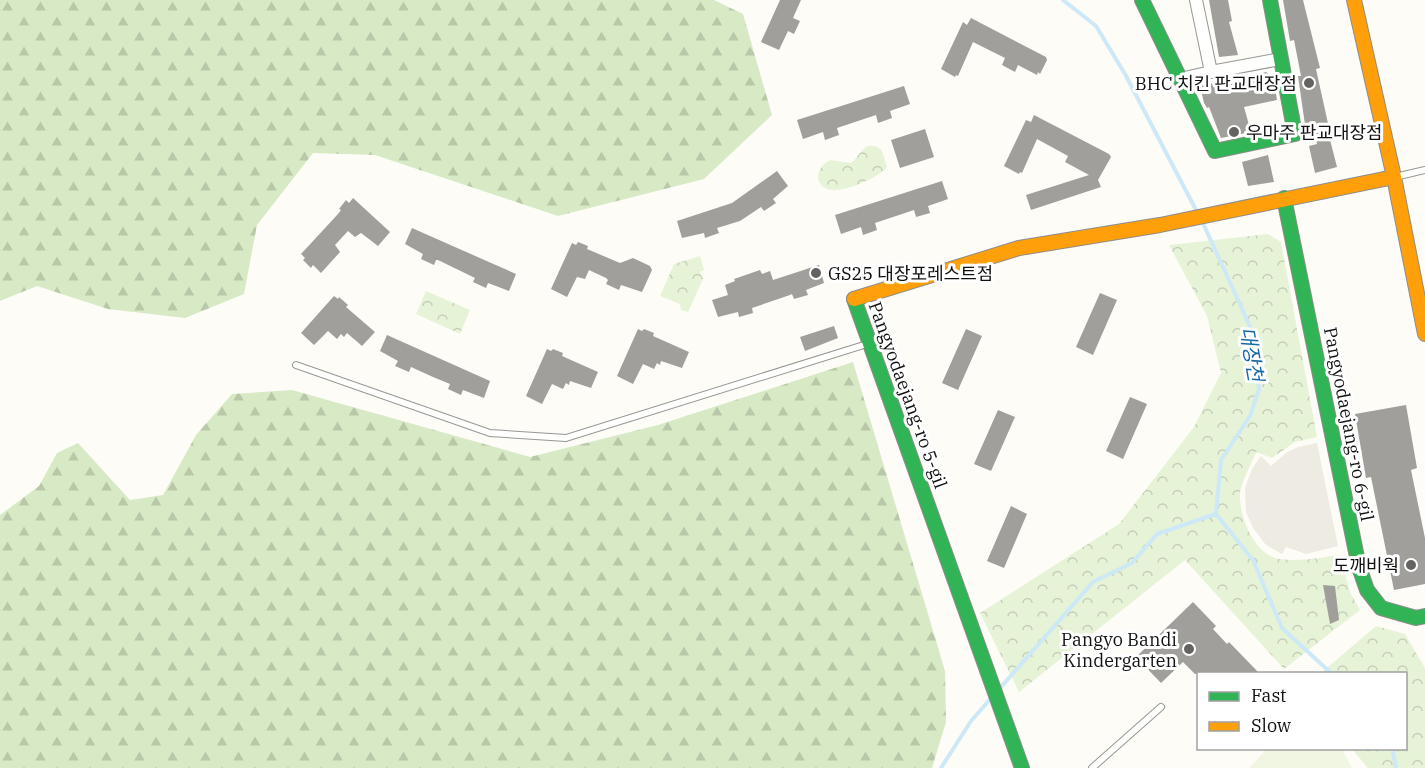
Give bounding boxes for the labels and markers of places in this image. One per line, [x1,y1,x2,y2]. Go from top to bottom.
place label: BHC 치킨 판교대장점 [1135,72,1297,95]
marker: BHC 치킨 판교대장점 [1302,76,1316,90]
place label: 우마주 판교대장점 [1246,121,1383,144]
marker: 우마주 판교대장점 [1227,125,1241,139]
place label: GS25 대장포레스트점 [828,262,993,285]
marker: GS25 대장포레스트점 [809,266,823,280]
place label: 도깨비웍 [1333,554,1399,577]
marker: 도깨비웍 [1404,558,1418,572]
place label: Pangyo Bandi Kindergarten [1061,628,1177,672]
marker: Pangyo Bandi Kindergarten [1182,642,1196,656]

